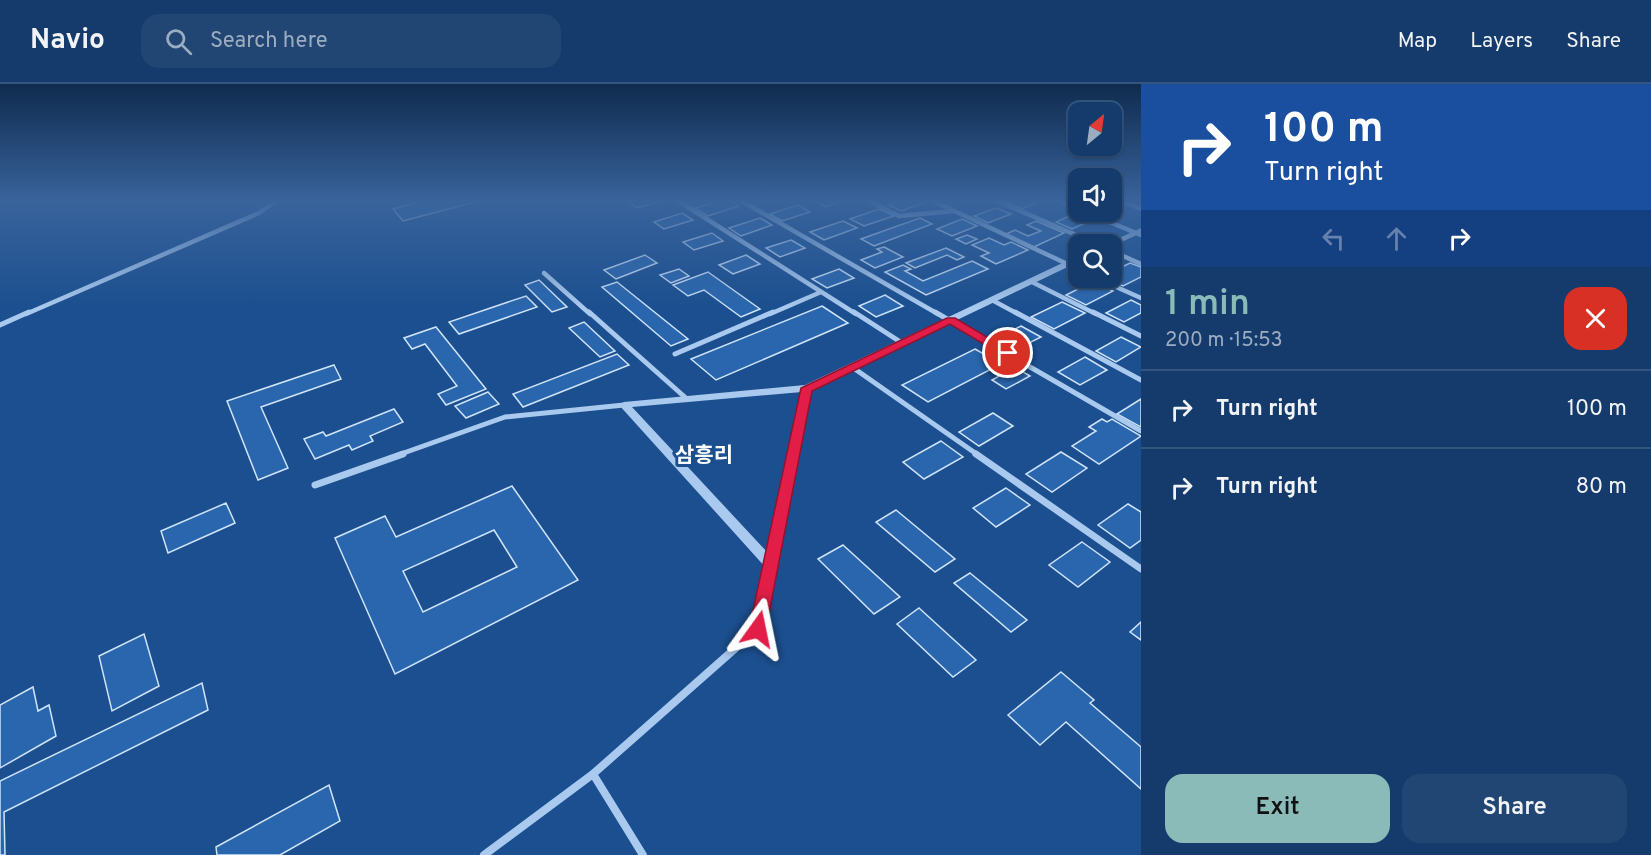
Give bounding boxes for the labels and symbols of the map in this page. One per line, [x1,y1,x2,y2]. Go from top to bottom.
north arrow [1068,102,1122,156]
pin [982,327,1033,378]
district label: 삼흥리 [675,443,733,470]
position arrow [726,597,790,661]

